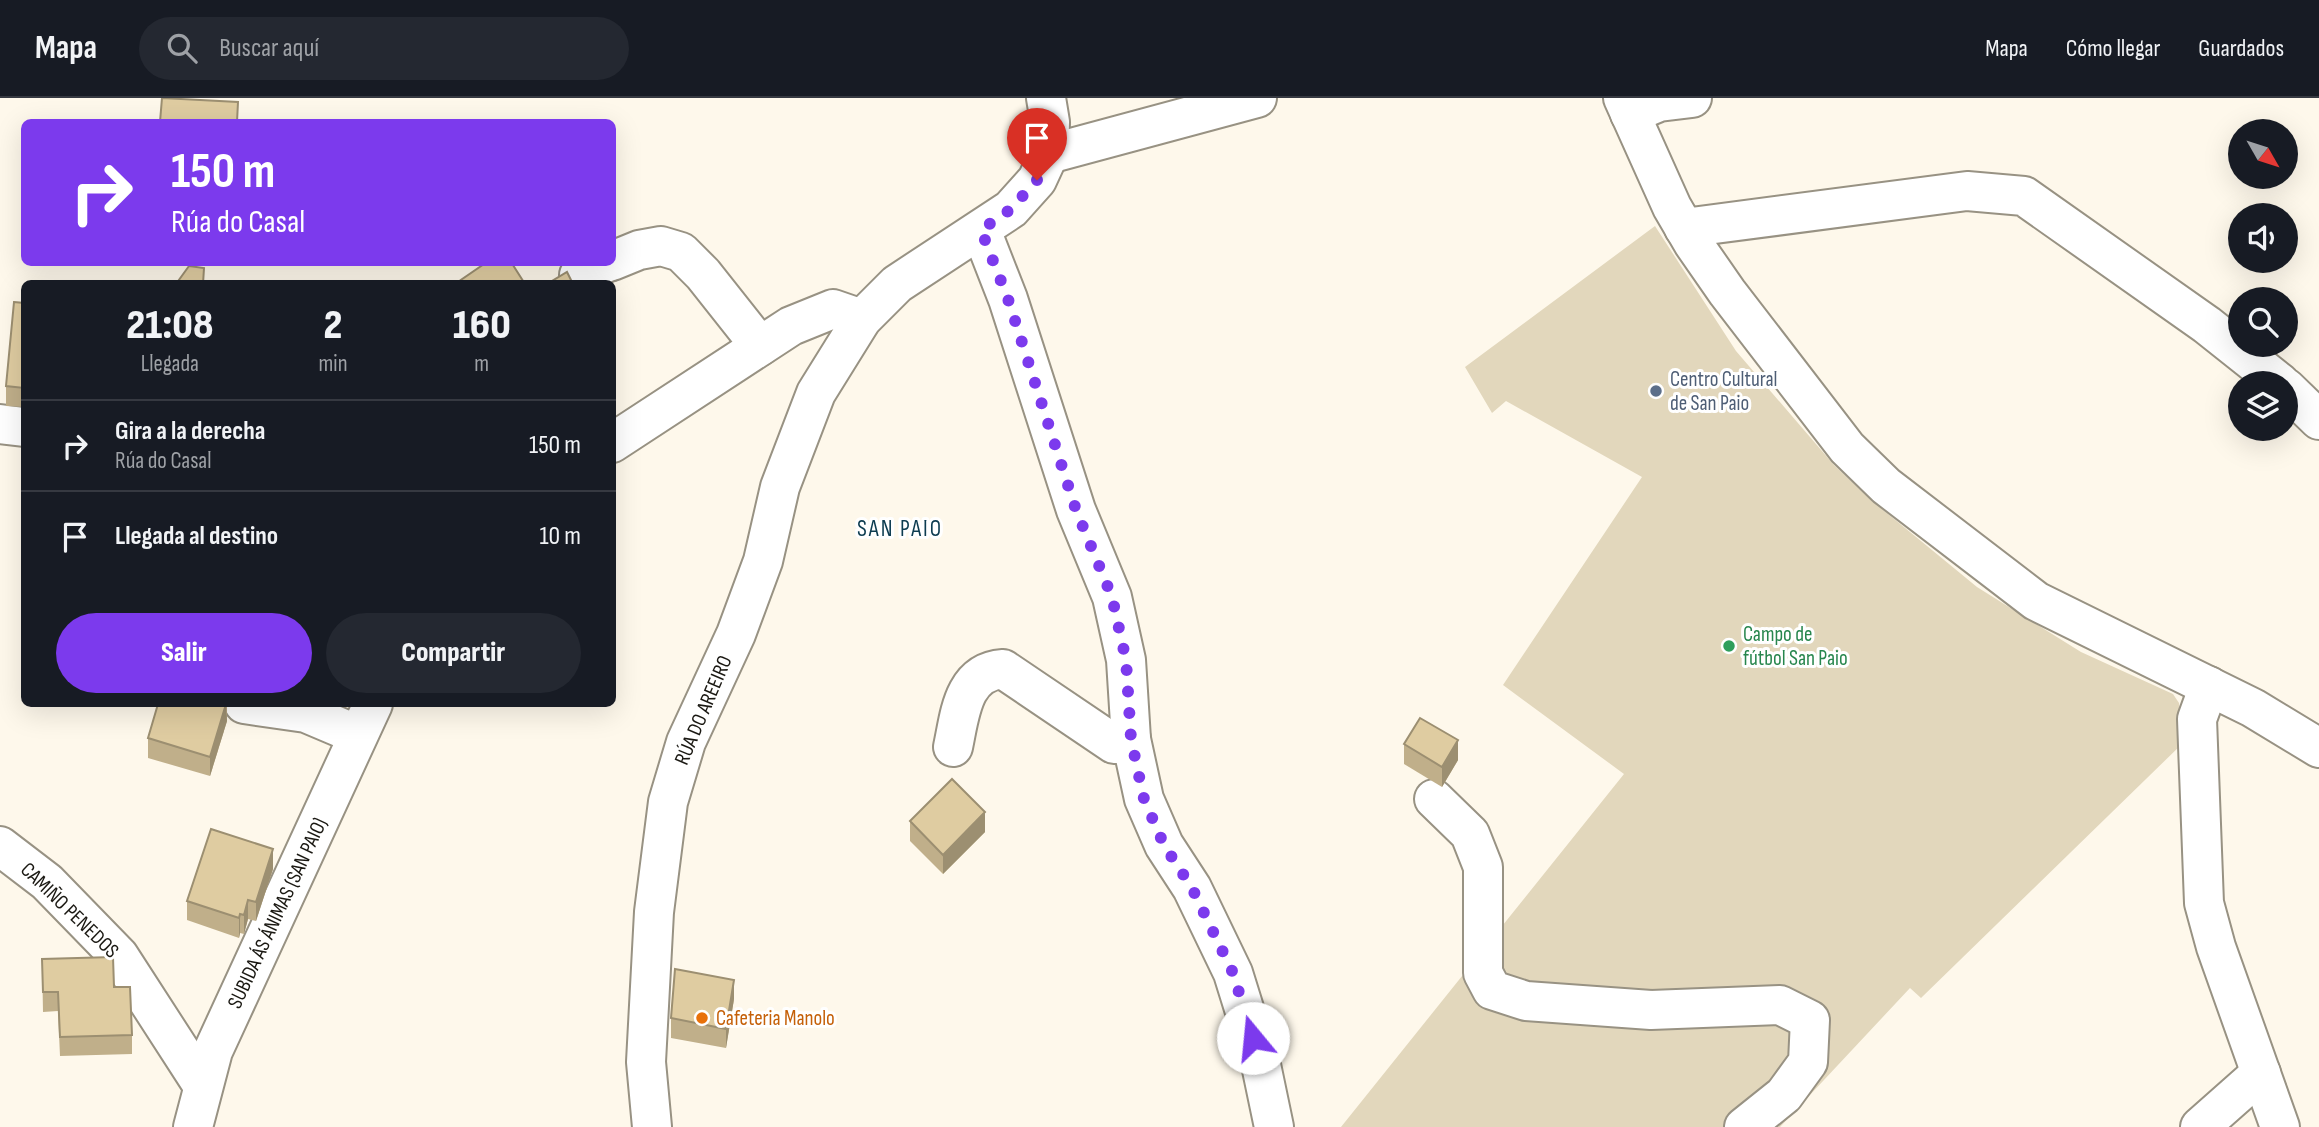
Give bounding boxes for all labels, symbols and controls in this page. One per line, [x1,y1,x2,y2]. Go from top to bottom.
search box [139,17,629,80]
text: Mapa [35,28,97,68]
icon: search [163,29,201,67]
text: Buscar aquí [219,33,319,64]
text: Mapa [1985,34,2028,63]
text: Cómo llegar [2066,34,2160,63]
text: Guardados [2198,34,2284,63]
pin [1007,108,1067,180]
icon: arrive [1018,119,1056,157]
north arrow [2228,119,2298,189]
map controls [2228,119,2298,441]
text: 150 m [171,143,275,202]
icon: right [56,147,147,238]
text: Rúa do Casal [171,203,305,242]
button: sound [2228,203,2298,273]
button: search [2228,287,2298,357]
text: 21:08 [126,300,213,351]
text: 2 [324,300,342,351]
text: 160 [453,300,511,351]
text: Llegada [141,350,199,378]
text: min [319,350,347,378]
text: m [474,350,489,378]
place label: Centro Cultural de San Paio [1670,367,1777,416]
button: layers [2228,371,2298,441]
marker: Centro Cultural de San Paio [1648,383,1664,399]
text: Gira a la derecha [115,416,265,447]
icon: right [56,427,94,465]
text: 150 m [529,430,581,461]
text: Rúa do Casal [115,447,211,475]
district label: SAN PAIO [857,515,943,543]
icon: arrive [56,518,94,556]
text: Llegada al destino [115,521,278,552]
text: 10 m [539,521,581,552]
button: Salir [56,613,312,693]
button: Compartir [326,613,581,693]
place label: Campo de fútbol San Paio [1743,622,1848,671]
marker: Campo de fútbol San Paio [1721,638,1737,654]
street label: RÚA DO AREEIRO [669,652,738,769]
street label: SUBIDA ÁS ÁNIMAS (SAN PAIO) [222,814,333,1013]
street label: CAMIÑO PENEDOS [15,857,124,963]
position arrow [1216,1001,1290,1075]
place label: Cafeteria Manolo [716,1006,835,1031]
marker: Cafeteria Manolo [694,1010,710,1026]

